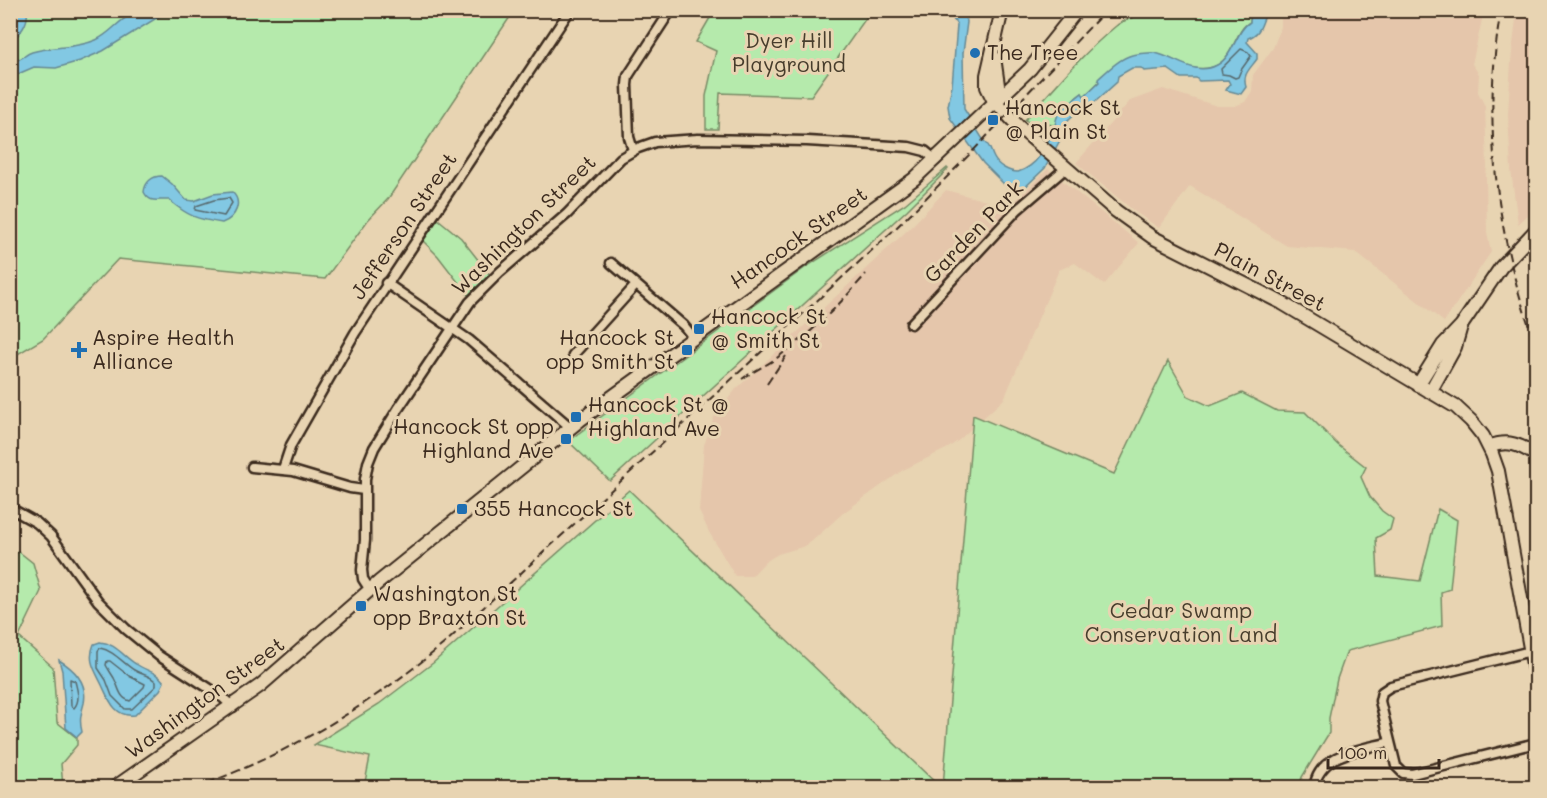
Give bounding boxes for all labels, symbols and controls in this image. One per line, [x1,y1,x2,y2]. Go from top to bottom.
park label: Dyer Hill Playground [732,26,846,77]
place label: The Tree [987,38,1079,65]
marker: The Tree [968,46,982,60]
place label: Hancock St @ Plain St [1005,93,1121,144]
marker: Hancock St @ Plain St [986,113,1000,127]
street label: Jefferson Street [343,146,462,304]
street label: Washington Street [445,148,601,300]
street label: Garden Park [918,174,1028,288]
street label: Hancock Street [724,179,872,294]
street label: Plain Street [1210,235,1331,316]
place label: Hancock St @ Smith St [711,302,827,353]
marker: Hancock St @ Smith St [692,322,706,336]
place label: Aspire Health Alliance [92,323,234,374]
place label: Hancock St opp Smith St [546,323,675,374]
marker: Aspire Health Alliance [70,341,88,359]
marker: Hancock St opp Smith St [680,343,694,357]
place label: Hancock St @ Highland Ave [588,390,729,441]
marker: Hancock St @ Highland Ave [569,410,583,424]
place label: Hancock St opp Highland Ave [393,412,554,463]
marker: Hancock St opp Highland Ave [559,432,573,446]
place label: 355 Hancock St [474,494,633,521]
marker: 355 Hancock St [455,502,469,516]
place label: Washington St opp Braxton St [373,579,527,630]
park label: Cedar Swamp Conservation Land [1085,596,1277,647]
marker: Washington St opp Braxton St [354,599,368,613]
street label: Washington Street [119,630,289,764]
scale bar [1328,732,1439,770]
text: 100 m [1337,740,1387,764]

